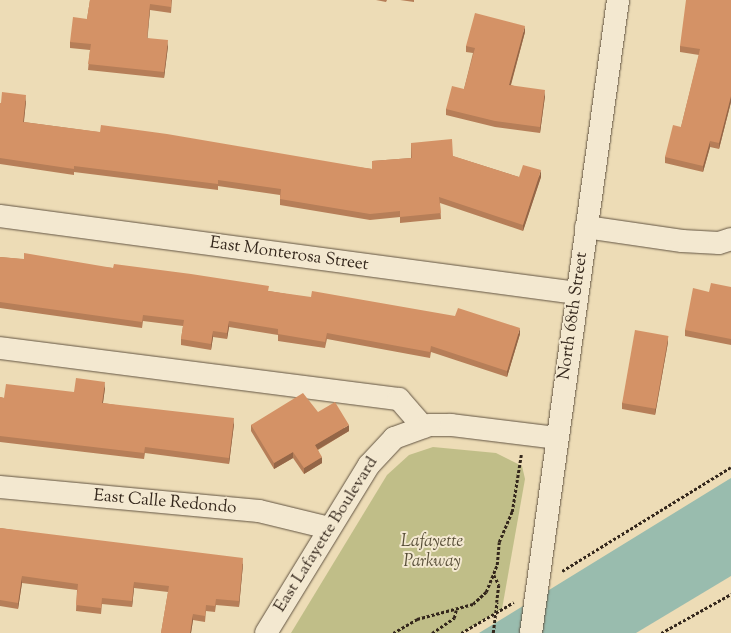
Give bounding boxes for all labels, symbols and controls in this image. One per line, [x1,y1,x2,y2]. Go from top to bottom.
street label: East Monterosa Street [208,234,370,276]
street label: North 68th Street [555,251,593,381]
street label: East Lafayette Boulevard [271,454,383,616]
street label: East Calle Redondo [93,487,237,519]
park label: Lafayette Parkway [401,533,463,573]

